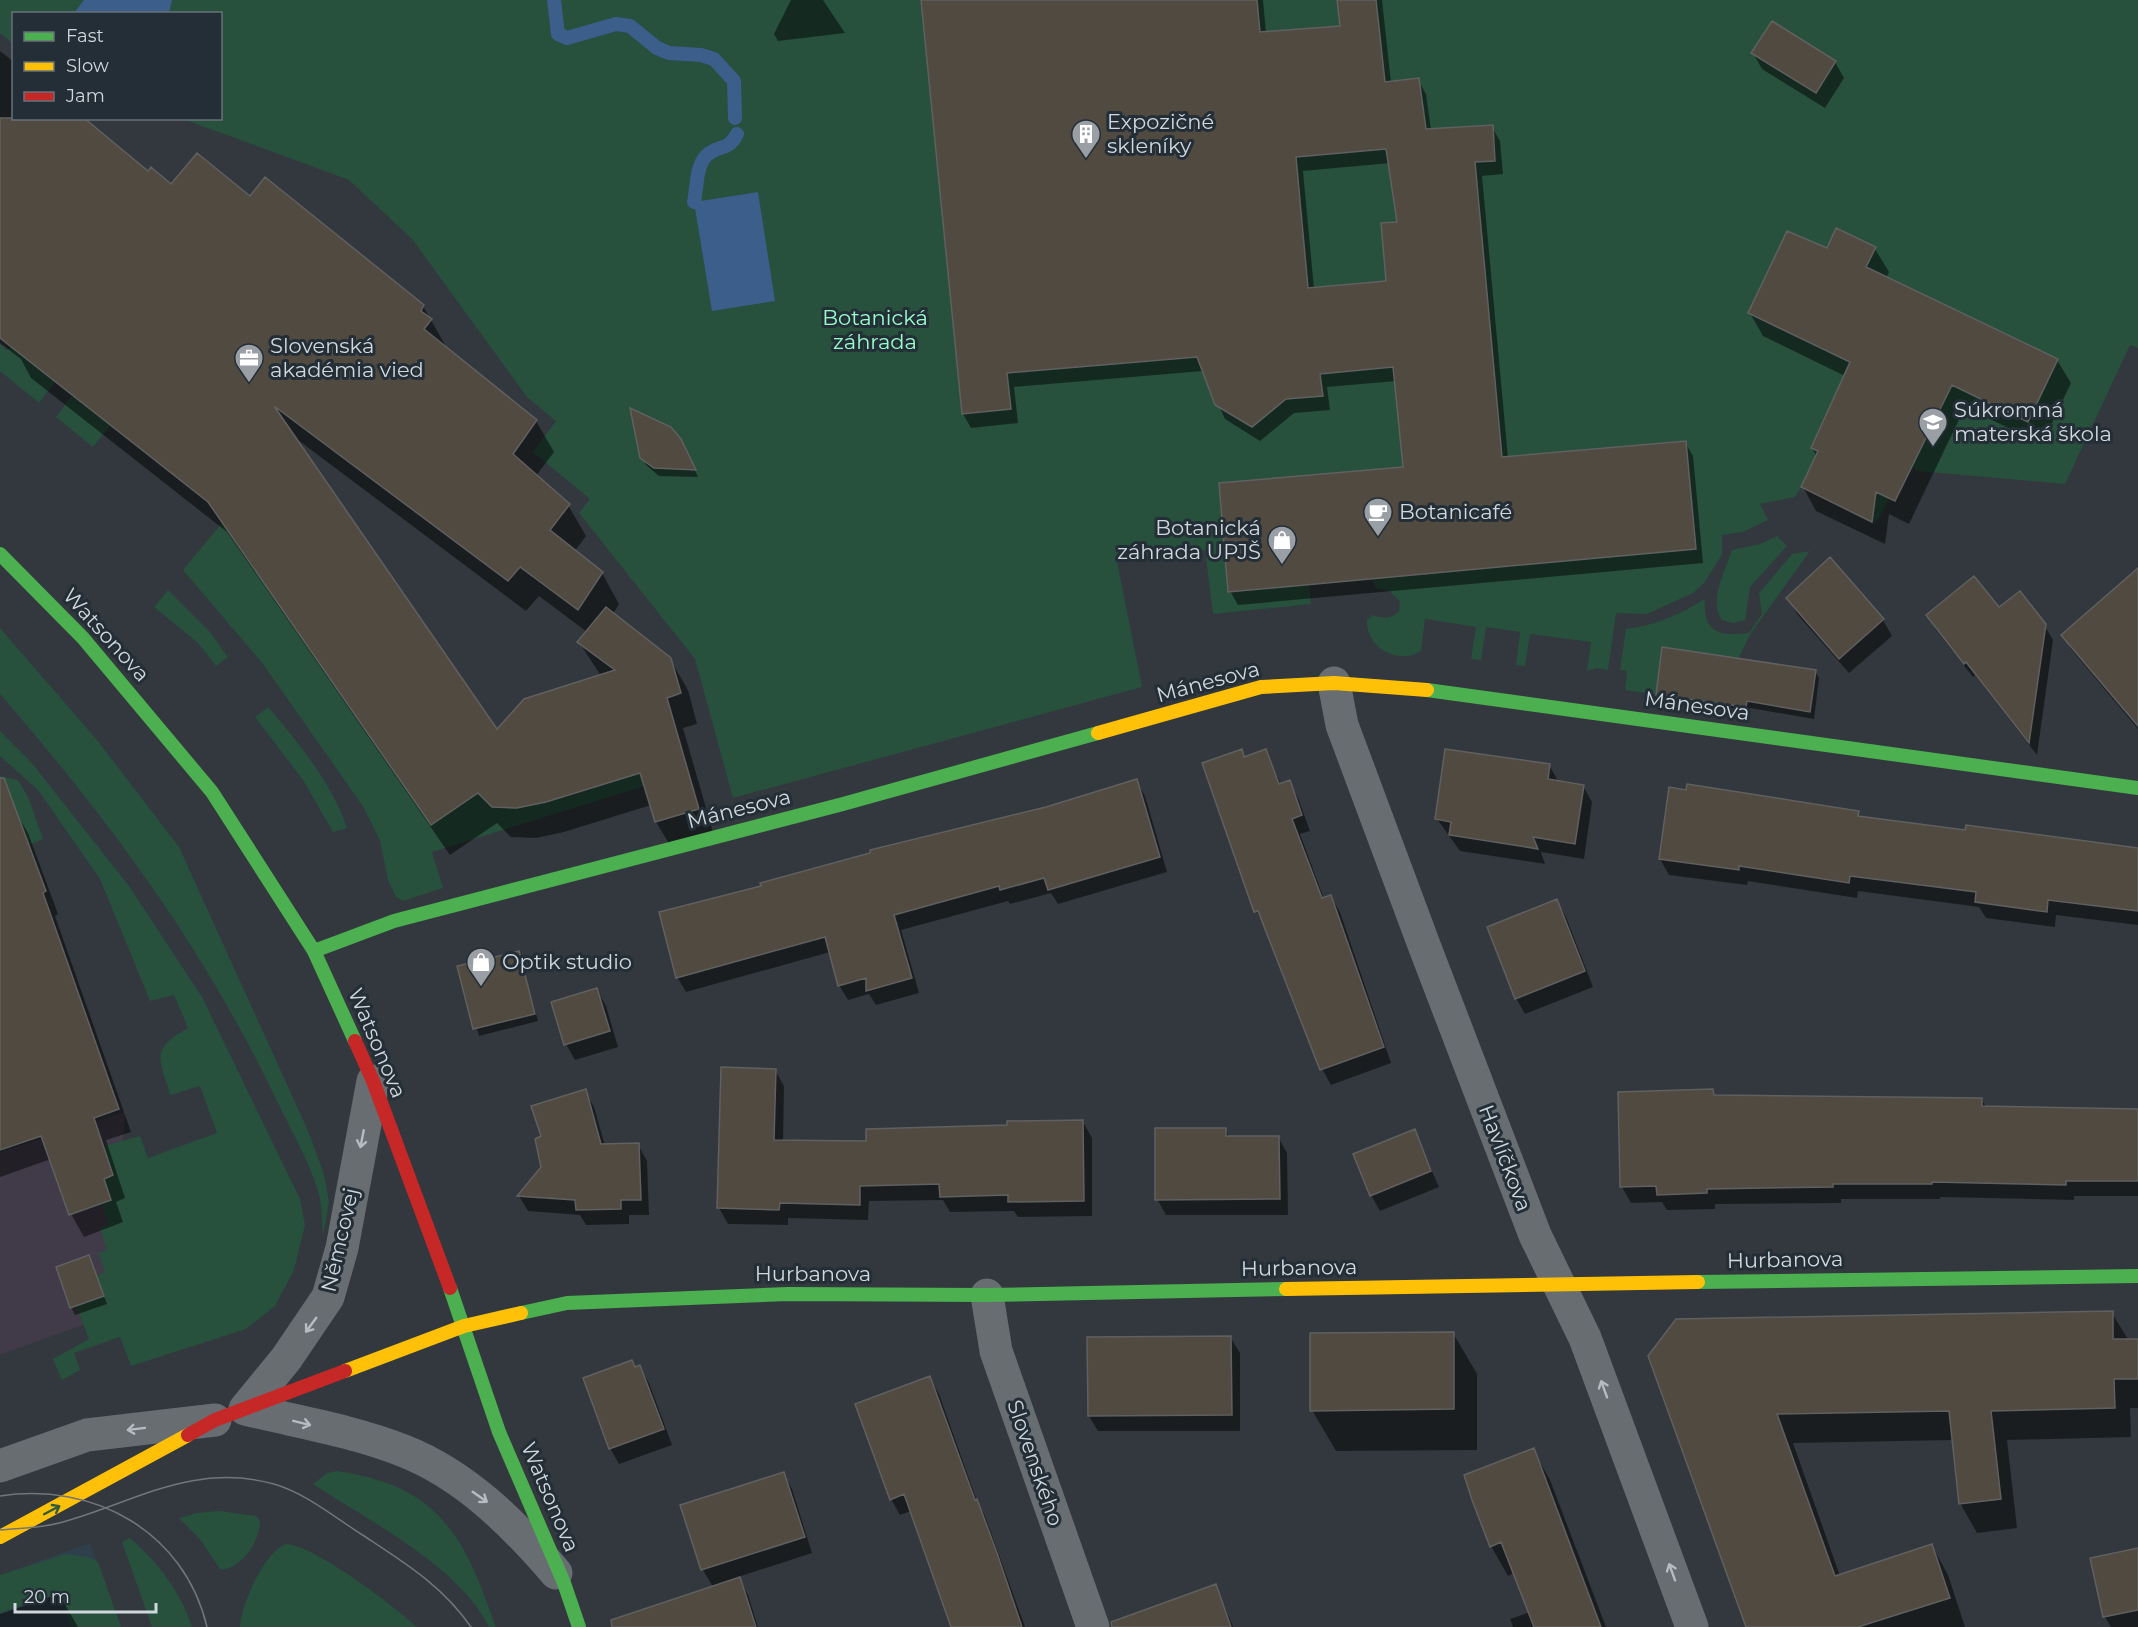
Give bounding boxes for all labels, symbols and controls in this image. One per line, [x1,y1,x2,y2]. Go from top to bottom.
legend [12,12,222,120]
text: Fast [66,25,104,47]
text: Slow [66,55,109,77]
text: Jam [65,85,105,107]
place label: Expozičné skleníky [1107,109,1214,158]
building icon: Expozičné skleníky [1070,118,1102,160]
park label: Botanická záhrada [822,305,928,354]
place label: Slovenská akadémia vied [270,333,424,382]
office icon: Slovenská akadémia vied [233,342,265,384]
place label: Súkromná materská škola [1954,397,2112,446]
school or university icon: Súkromná materská škola [1917,406,1949,448]
cafe icon: Botanicafé [1362,496,1394,538]
place label: Botanicafé [1399,499,1512,524]
place label: Botanická záhrada UPJŠ [1117,515,1261,564]
shop icon: Botanická záhrada UPJŠ [1266,524,1298,566]
street label: Watsonova [58,583,155,686]
street label: Mánesova [1154,656,1262,707]
street label: Mánesova [1643,686,1751,725]
street label: Mánesova [685,784,793,833]
shop icon: Optik studio [465,946,497,988]
place label: Optik studio [502,949,632,974]
street label: Watsonova [343,984,412,1102]
street label: Havlíčkova [1474,1101,1537,1215]
one-way arrow [356,1128,367,1148]
street label: Němcovej [315,1185,364,1294]
street label: Hurbanova [1727,1246,1843,1273]
street label: Hurbanova [1241,1254,1357,1281]
street label: Hurbanova [755,1261,871,1286]
one-way arrow [305,1317,317,1333]
one-way arrow [1598,1380,1609,1399]
street label: Slovenského [1002,1396,1069,1529]
one-way arrow [292,1418,311,1430]
one-way arrow [127,1424,147,1435]
street label: Watsonova [516,1438,585,1556]
one-way arrow [472,1491,488,1504]
one-way arrow [43,1504,60,1516]
one-way arrow [1665,1563,1676,1582]
scale bar [15,1576,156,1614]
text: 20 m [24,1586,70,1608]

